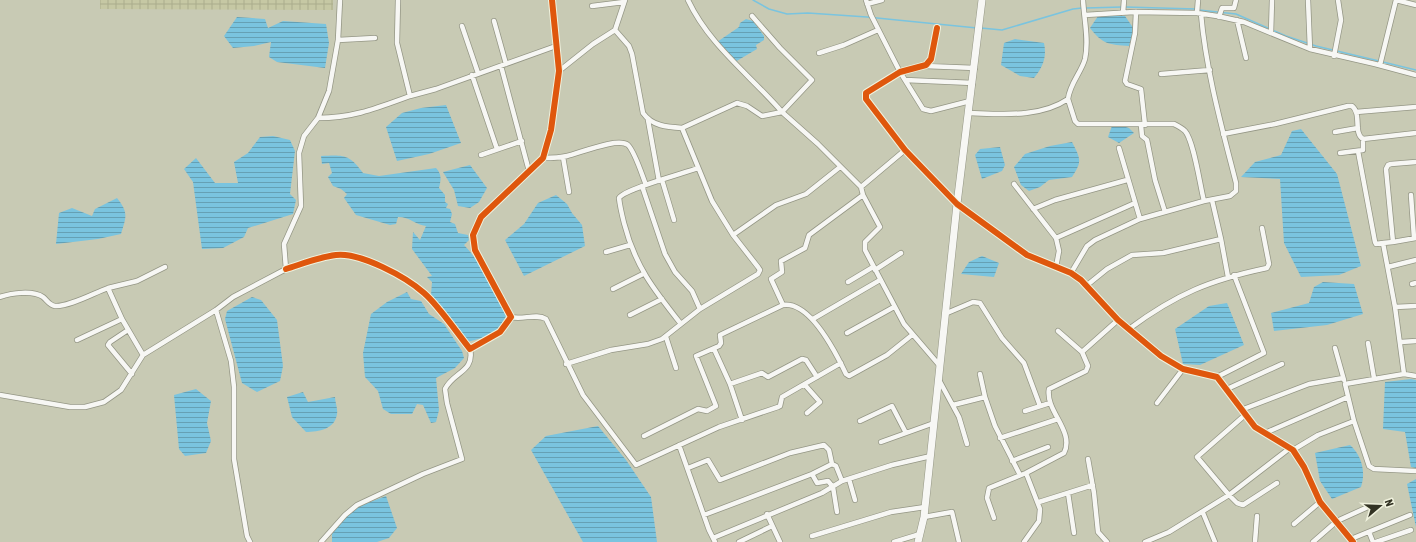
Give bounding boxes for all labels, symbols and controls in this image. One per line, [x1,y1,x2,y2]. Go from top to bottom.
north arrow [1360,486,1400,526]
text: N [1383,498,1396,508]

